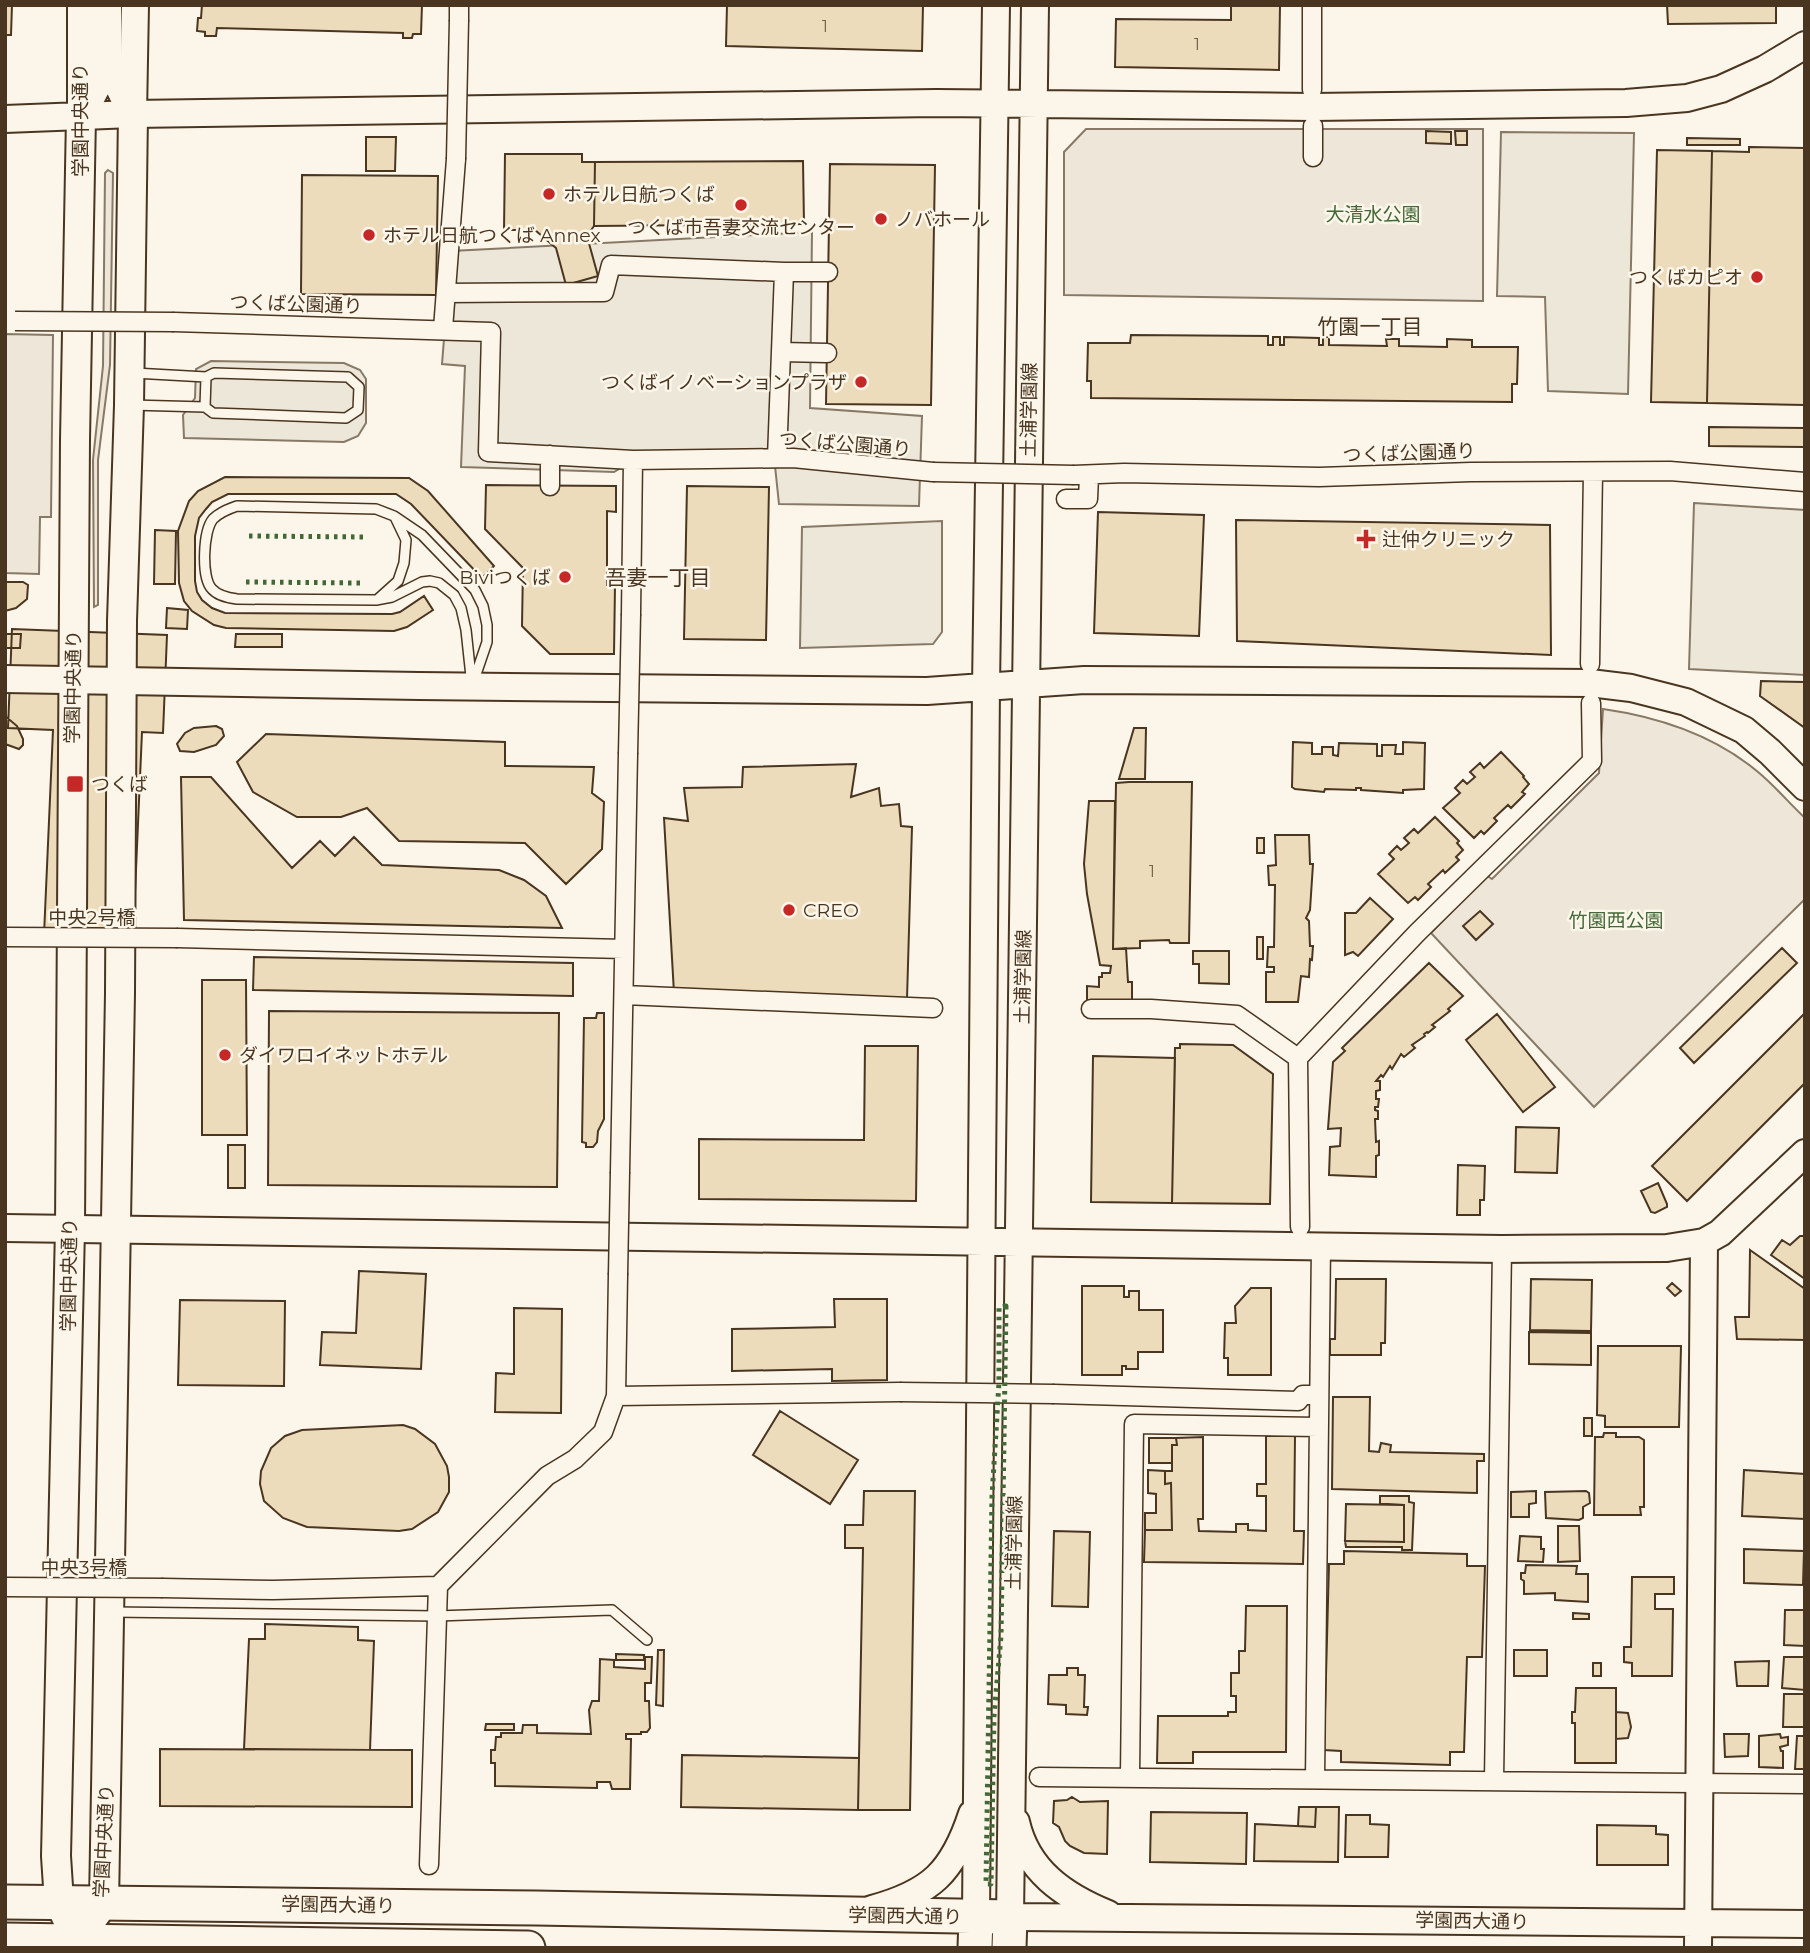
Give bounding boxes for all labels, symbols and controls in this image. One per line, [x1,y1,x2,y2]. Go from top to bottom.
house number: 1 [822,17,828,36]
house number: 1 [1194,35,1200,54]
street label: 学園中央通り [69,63,92,177]
place label: ホテル日航つくば [563,183,715,206]
marker: ホテル日航つくば [541,186,557,202]
marker: つくば市吾妻交流センター [733,197,749,213]
park label: 大清水公園 [1325,203,1421,226]
place label: ノバホール [895,208,990,231]
marker: ノバホール [873,211,889,227]
place label: つくば市吾妻交流センター [627,216,855,239]
place label: ホテル日航つくば Annex [383,224,601,247]
marker: ホテル日航つくば Annex [361,227,377,243]
place label: つくばカピオ [1629,266,1743,289]
marker: つくばカピオ [1749,269,1765,285]
street label: つくば公園通り [229,290,363,318]
district label: 竹園一丁目 [1318,314,1423,339]
street label: 土浦学園線 [1017,362,1041,458]
place label: つくばイノベーションプラザ [601,371,847,394]
marker: つくばイノベーションプラザ [853,374,869,390]
street label: つくば公園通り [778,427,912,461]
street label: つくば公園通り [1342,439,1476,467]
place label: 辻仲クリニック [1382,528,1515,551]
marker: 辻仲クリニック [1356,529,1376,549]
district label: 吾妻一丁目 [606,565,711,590]
place label: Biviつくば [459,566,551,589]
marker: Biviつくば [557,569,573,585]
street label: 学園中央通り [61,630,85,744]
place label: つくば [91,773,148,796]
marker: つくば [65,774,85,794]
house number: 1 [1149,862,1155,881]
place label: CREO [803,899,859,922]
marker: CREO [781,902,797,918]
street label: 中央2号橋 [49,906,135,929]
park label: 竹園西公園 [1568,909,1664,932]
street label: 土浦学園線 [1011,929,1035,1025]
place label: ダイワロイネットホテル [239,1044,448,1067]
marker: ダイワロイネットホテル [217,1047,233,1063]
street label: 学園中央通り [57,1218,81,1332]
street label: 土浦学園線 [1002,1495,1026,1591]
street label: 中央3号橋 [41,1556,127,1579]
street label: 学園中央通り [90,1783,118,1899]
street label: 学園西大通り [281,1893,395,1917]
street label: 学園西大通り [848,1904,962,1928]
street label: 学園西大通り [1415,1909,1529,1933]

